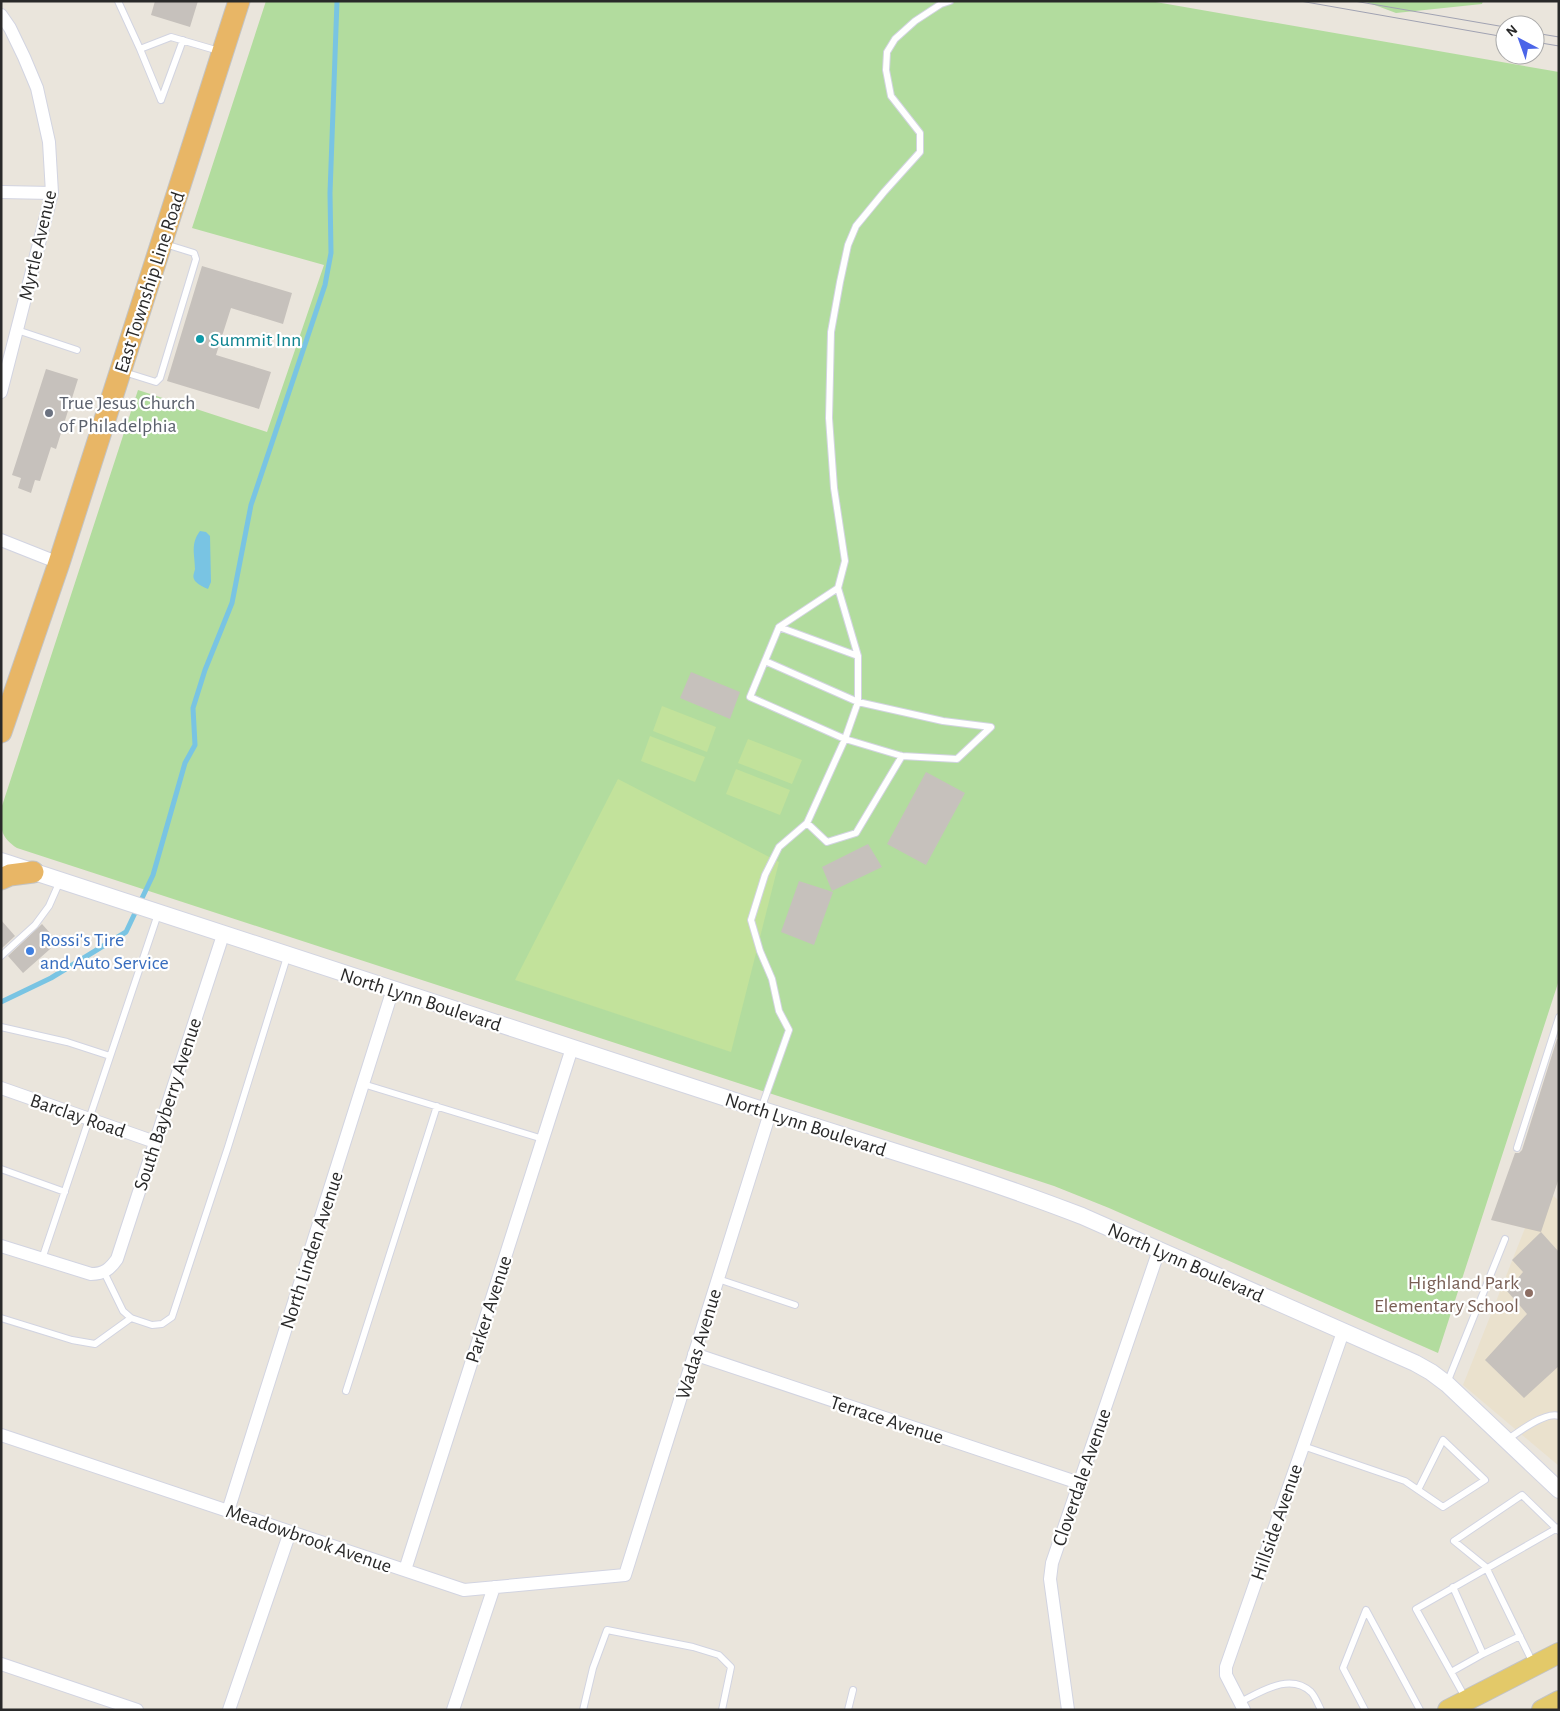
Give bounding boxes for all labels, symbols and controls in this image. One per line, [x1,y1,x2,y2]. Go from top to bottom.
north arrow [1495,15,1545,65]
text: N [1504,22,1520,39]
street label: Myrtle Avenue [16,188,60,302]
street label: East Township Line Road [111,189,189,375]
place label: Summit Inn [210,330,301,350]
marker: Summit Inn [194,333,206,345]
place label: True Jesus Church of Philadelphia [59,393,195,436]
marker: True Jesus Church of Philadelphia [43,407,55,419]
place label: Rossi's Tire and Auto Service [40,930,169,973]
marker: Rossi's Tire and Auto Service [24,945,36,957]
street label: North Lynn Boulevard [338,964,504,1035]
street label: South Bayberry Avenue [131,1016,205,1193]
street label: North Lynn Boulevard [723,1089,889,1160]
street label: Barclay Road [27,1090,128,1142]
street label: North Linden Avenue [277,1169,347,1332]
street label: North Lynn Boulevard [1105,1220,1267,1306]
street label: Parker Avenue [462,1253,516,1365]
place label: Highland Park Elementary School [1374,1273,1519,1316]
street label: Wadas Avenue [673,1287,725,1402]
marker: Highland Park Elementary School [1523,1287,1535,1299]
street label: Terrace Avenue [827,1392,946,1448]
street label: Cloverdale Avenue [1049,1406,1115,1549]
street label: Hillside Avenue [1248,1461,1306,1583]
street label: Meadowbrook Avenue [223,1501,394,1577]

